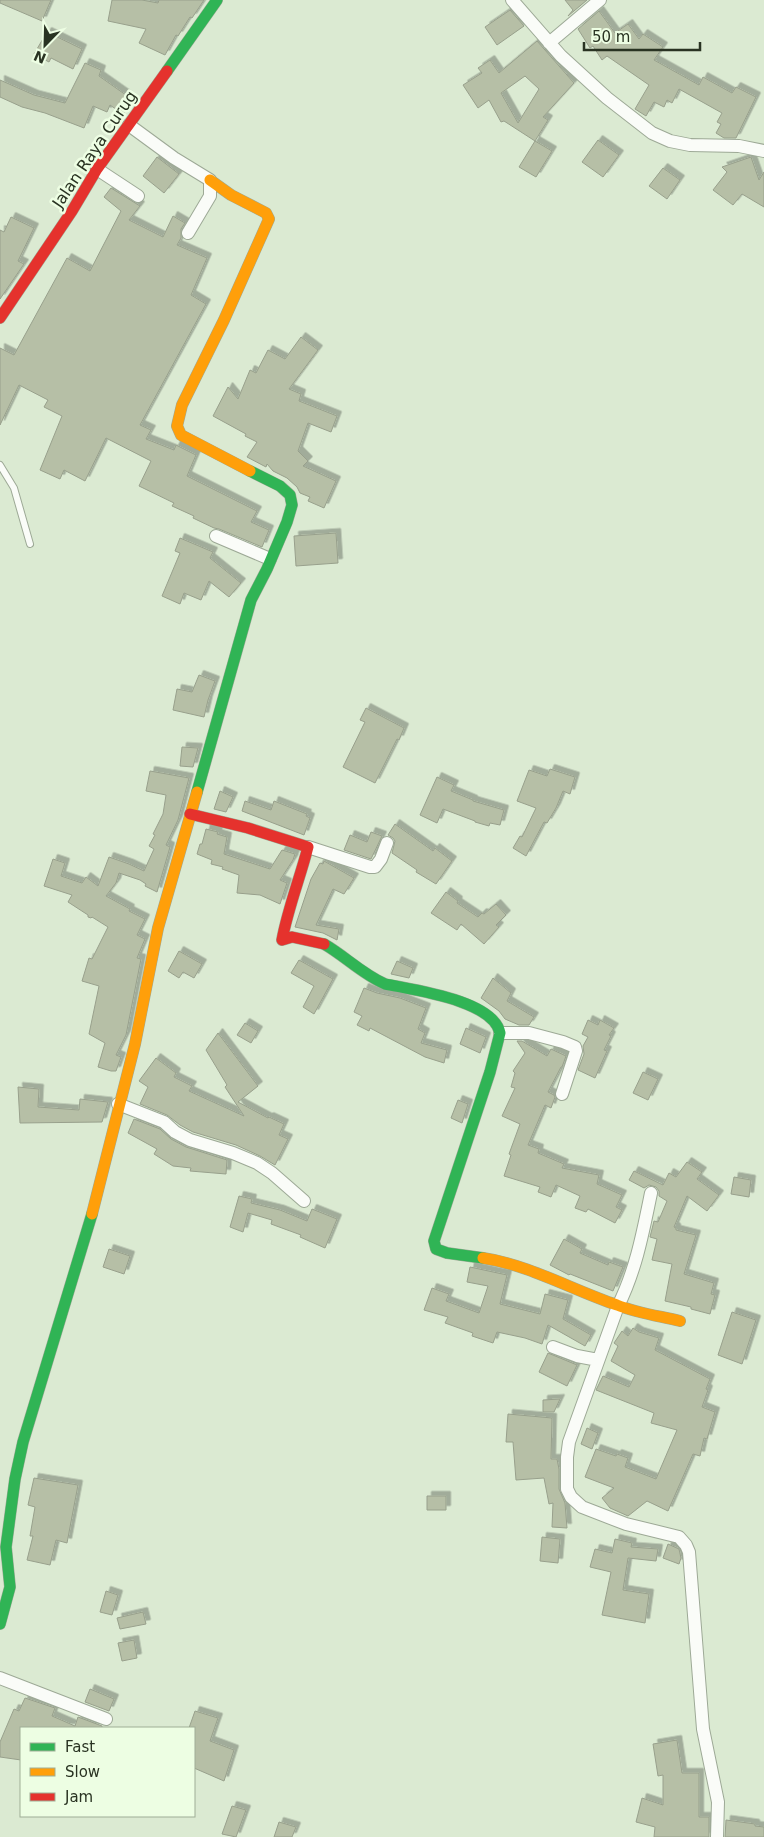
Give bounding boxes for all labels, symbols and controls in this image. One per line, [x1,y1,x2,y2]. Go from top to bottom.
north arrow [20,20,70,70]
scale bar [584,20,700,52]
text: 50 m [592,28,630,46]
text: N [31,47,48,67]
street label: Jalan Raya Curug [48,87,141,212]
legend [20,1727,195,1817]
text: Fast [65,1738,95,1756]
text: Slow [65,1763,100,1781]
text: Jam [64,1788,93,1806]

